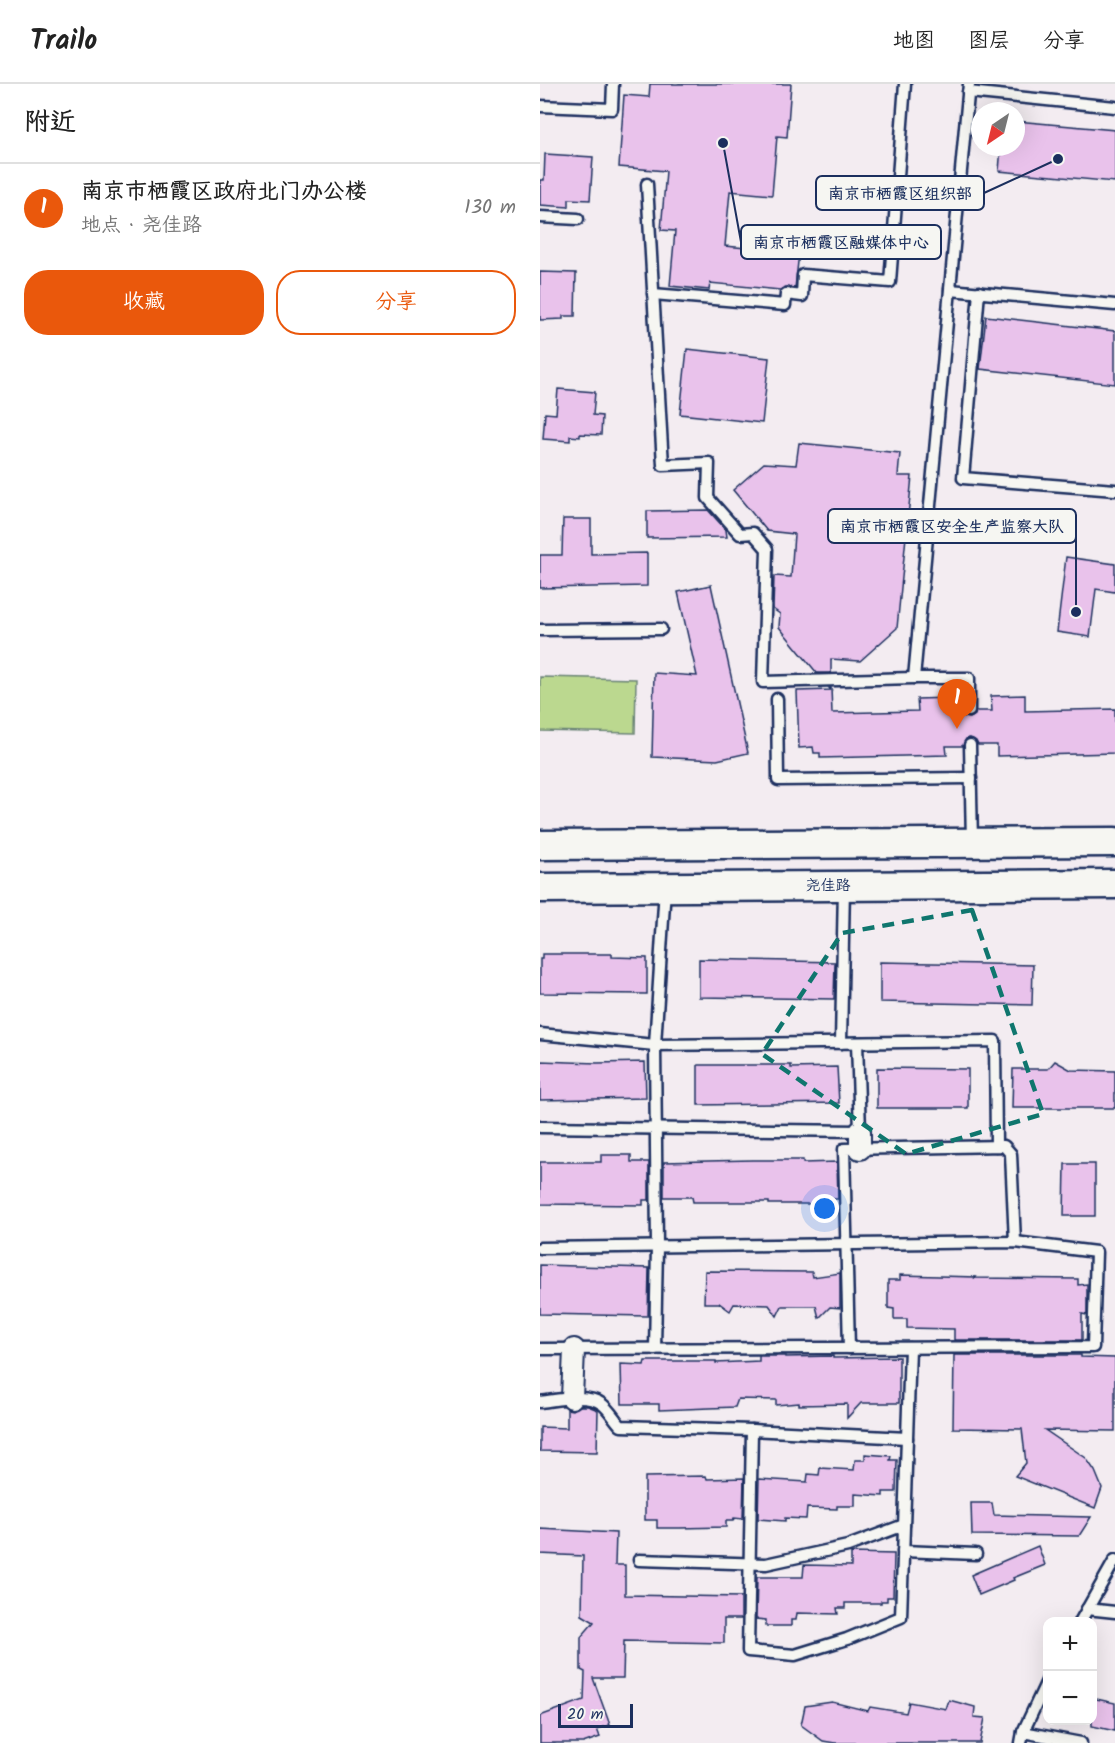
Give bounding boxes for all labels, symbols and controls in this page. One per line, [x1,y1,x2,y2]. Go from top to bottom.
text: Trailo [30,19,97,64]
text: 地图 [893,25,935,58]
text: 图层 [968,25,1010,58]
text: 分享 [1043,25,1085,58]
text: 附近 [24,102,76,144]
north arrow [971,102,1025,156]
text: 南京市栖霞区政府北门办公楼 [81,175,367,210]
callout: 南京市栖霞区组织部 [816,176,984,210]
text: 南京市栖霞区组织部 [828,182,972,207]
text: 1 [40,192,47,224]
text: 130 m [464,192,516,224]
text: 地点 · 尧佳路 [81,210,202,242]
callout: 南京市栖霞区融媒体中心 [741,225,941,259]
text: 南京市栖霞区融媒体中心 [753,231,929,256]
button: 收藏 [24,270,264,335]
button: 分享 [276,270,516,335]
callout: 南京市栖霞区安全生产监察大队 [828,509,1076,543]
text: 南京市栖霞区安全生产监察大队 [840,515,1064,540]
pin: 1 [938,680,976,729]
street label: 尧佳路 [805,874,851,898]
your location [810,1194,839,1223]
map controls [1043,1617,1097,1725]
button: + [1043,1617,1097,1671]
button: − [1043,1671,1097,1725]
scale bar [558,1701,633,1728]
text: 20 m [567,1702,603,1727]

